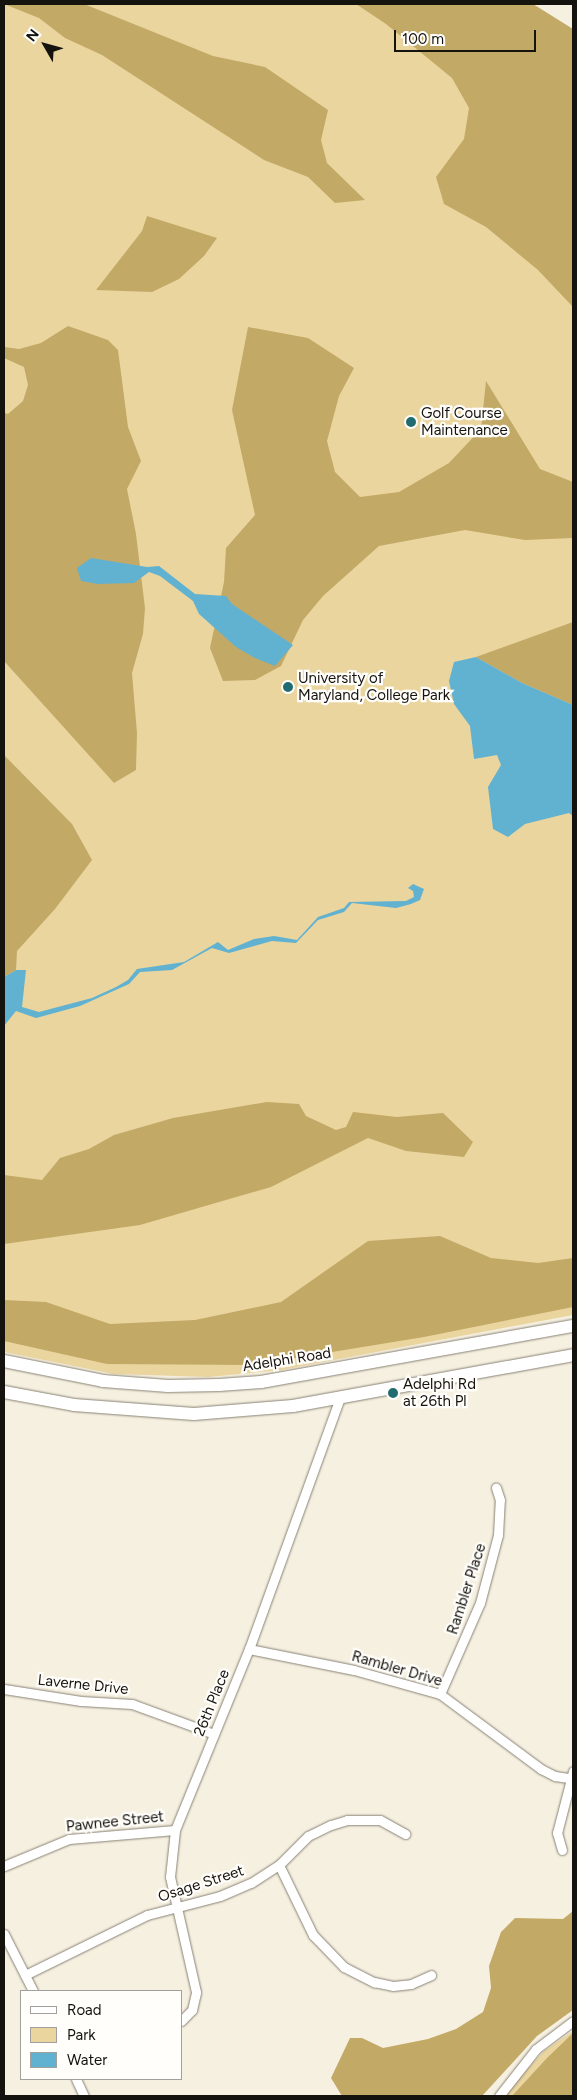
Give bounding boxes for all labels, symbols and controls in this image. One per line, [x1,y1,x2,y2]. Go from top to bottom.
north arrow [20,20,70,70]
scale bar [397,20,540,52]
text: N [23,26,43,45]
text: 100 m [402,30,444,48]
place label: Golf Course Maintenance [421,404,508,439]
marker: Golf Course Maintenance [405,416,417,428]
place label: University of Maryland, College Park [298,669,450,704]
marker: University of Maryland, College Park [282,681,294,693]
street label: Adelphi Road [241,1344,333,1376]
place label: Adelphi Rd at 26th Pl [403,1375,476,1410]
marker: Adelphi Rd at 26th Pl [387,1387,399,1399]
street label: Rambler Place [444,1541,490,1637]
street label: Rambler Drive [350,1647,444,1691]
street label: 26th Place [190,1667,234,1739]
street label: Laverne Drive [37,1671,129,1699]
street label: Pawnee Street [65,1808,165,1836]
street label: Osage Street [156,1862,246,1906]
legend [20,1990,182,2080]
text: Road [67,2001,102,2019]
text: Park [67,2026,96,2044]
text: Water [67,2051,107,2069]

